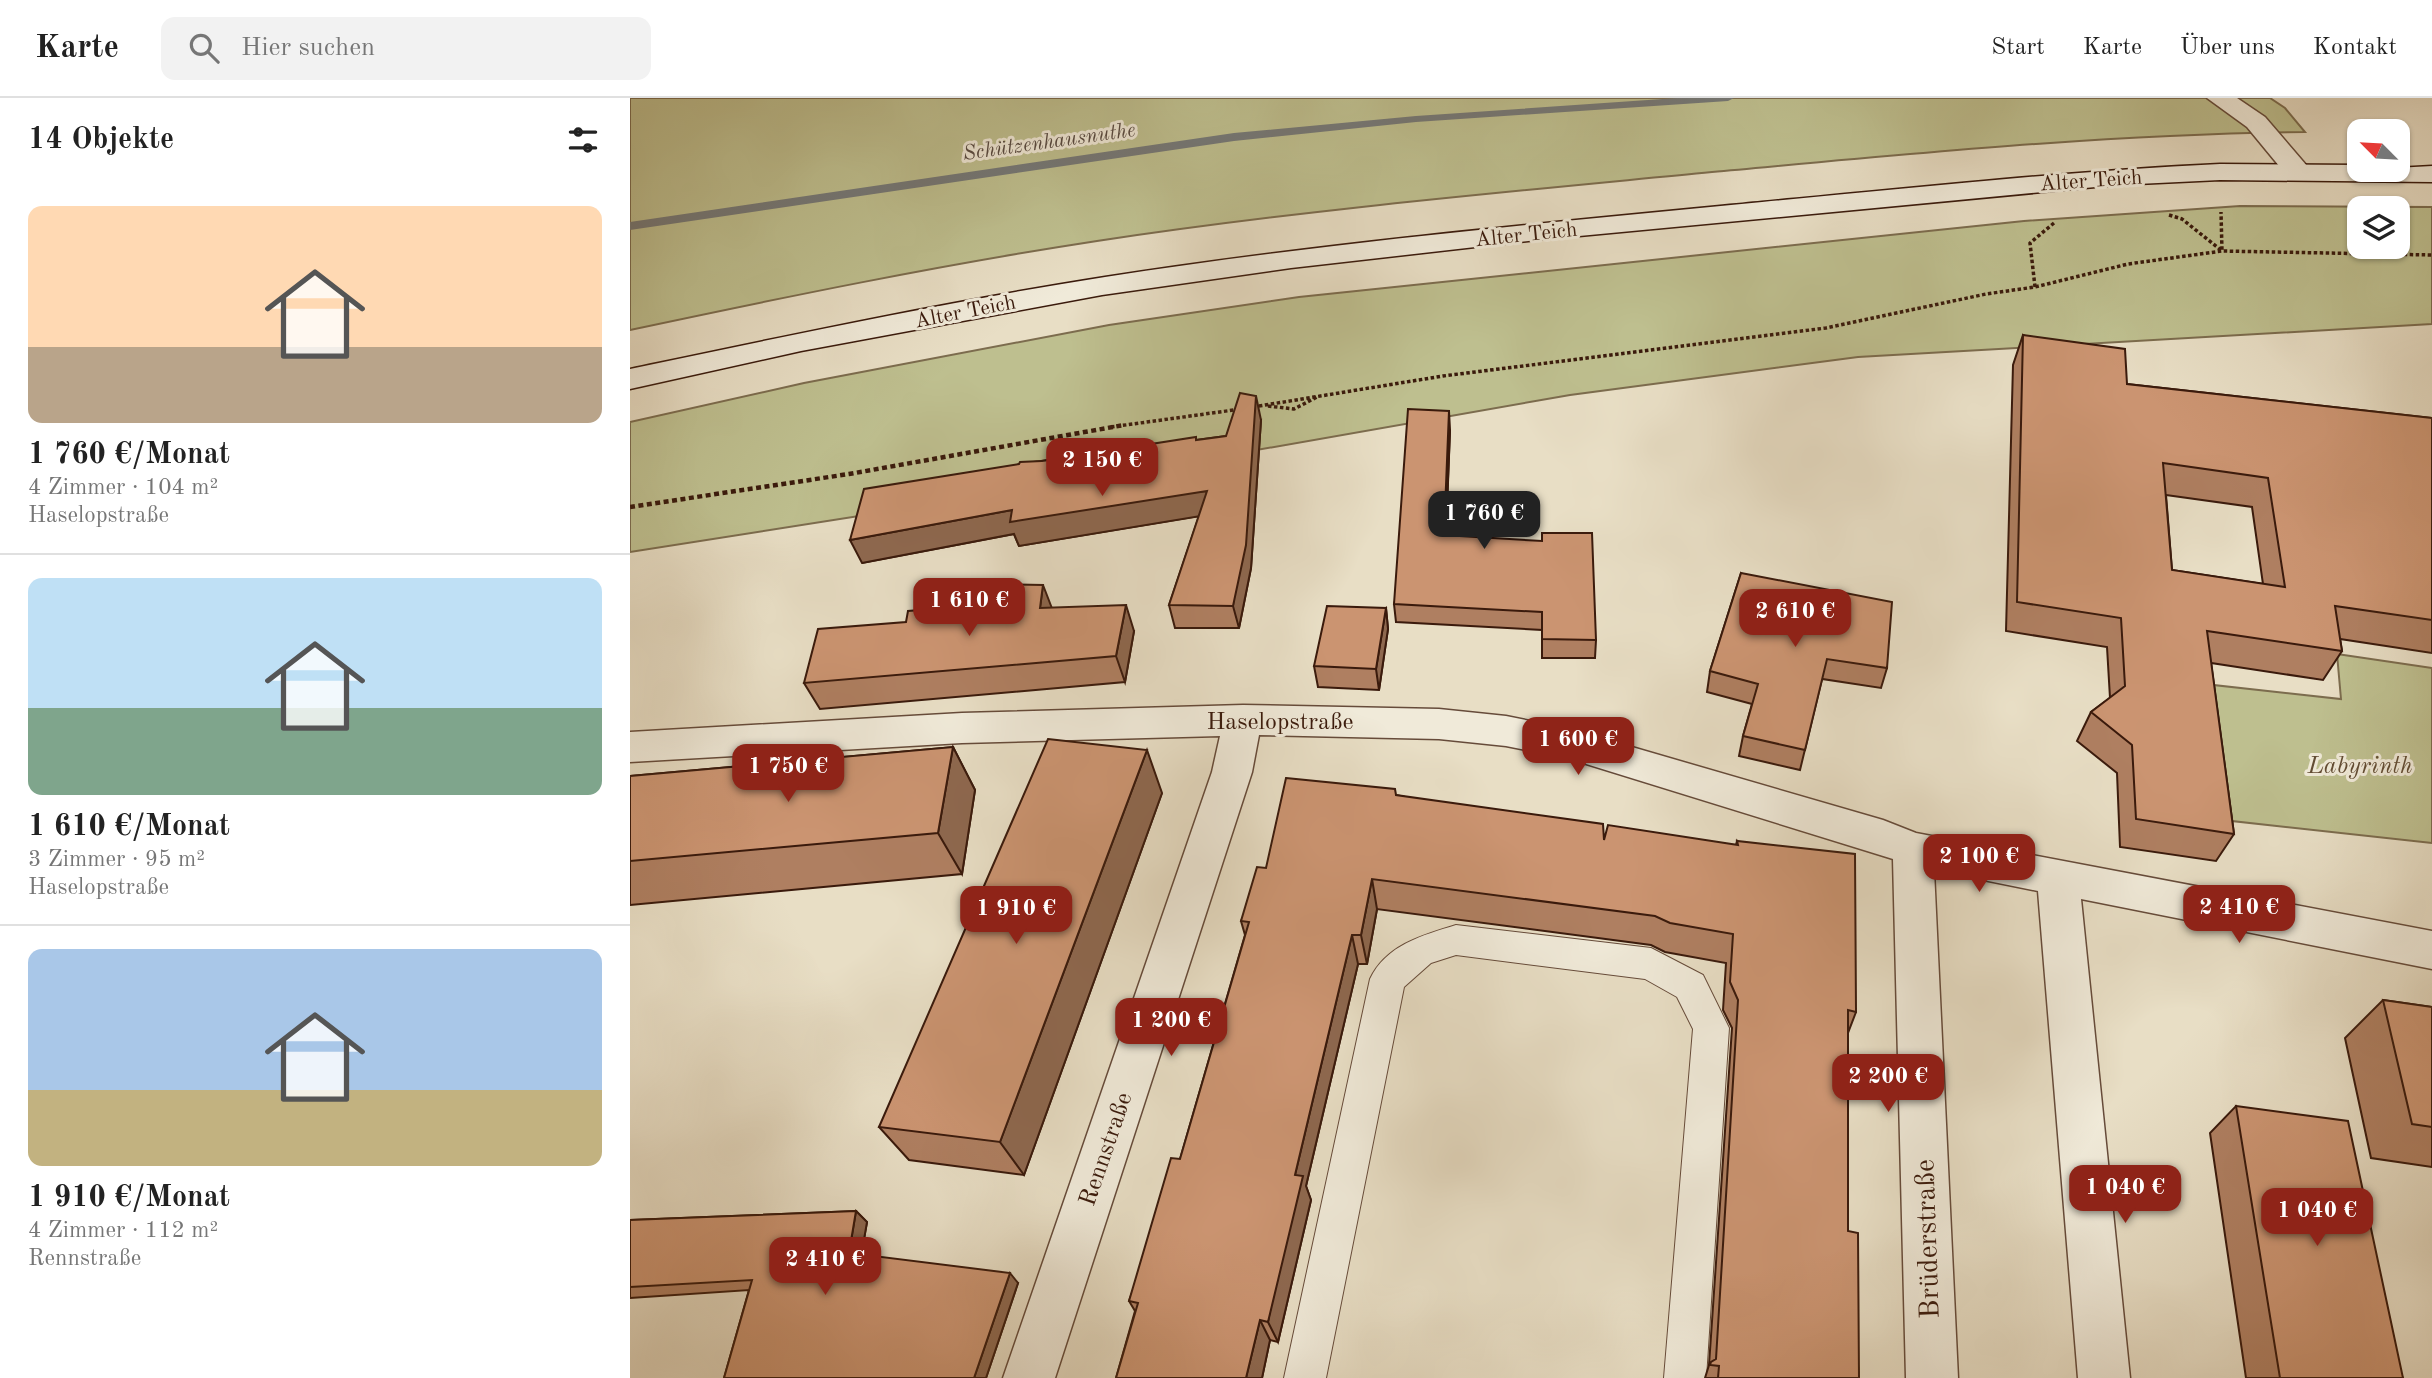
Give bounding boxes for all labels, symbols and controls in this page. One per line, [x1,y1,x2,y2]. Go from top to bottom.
search box [161,17,651,80]
icon: search [185,29,223,67]
text: Karte [35,32,119,65]
text: Hier suchen [241,35,375,61]
text: Start [1991,36,2045,60]
text: Karte [2083,36,2142,60]
text: Über uns [2180,36,2275,60]
text: Kontakt [2313,36,2397,60]
north arrow [2347,119,2410,182]
map controls [2347,119,2410,259]
water label: Schützenhausnuthe [961,120,1137,165]
icon: filters [564,121,602,159]
text: 14 Objekte [28,125,174,155]
street label: Alter Teich [2039,167,2143,196]
button: layers [2347,196,2410,259]
street label: Alter Teich [1474,220,1578,251]
icon: home [252,251,378,377]
street label: Alter Teich [913,292,1018,333]
pin: 2 150 € [1037,438,1167,498]
text: 1 760 €/Monat [28,440,230,470]
text: 2 150 € [1062,449,1142,472]
text: 4 Zimmer · 104 m² [28,476,218,499]
pin: 1 760 € [1419,491,1549,551]
text: 1 760 € [1444,502,1524,525]
text: Haselopstraße [28,504,169,527]
pin: 1 610 € [904,578,1034,638]
text: 1 610 € [929,589,1009,612]
pin: 2 610 € [1730,589,1860,649]
text: 2 610 € [1755,600,1835,623]
icon: home [252,623,378,749]
street label: Haselopstraße [1206,711,1354,735]
pin: 1 600 € [1513,718,1643,777]
text: 1 600 € [1538,728,1618,751]
pin: 1 750 € [723,744,853,804]
text: 1 750 € [748,755,828,778]
park label: Labyrinth [2306,755,2413,779]
text: 1 610 €/Monat [28,812,230,842]
pin: 2 100 € [1914,834,2044,894]
text: 2 100 € [1939,845,2019,868]
text: 3 Zimmer · 95 m² [28,848,205,871]
text: Haselopstraße [28,876,169,899]
pin: 1 910 € [951,886,1081,946]
pin: 2 410 € [2174,886,2304,945]
text: 2 410 € [2199,896,2279,919]
text: 1 910 € [976,897,1056,920]
icon: home [252,994,378,1120]
pin: 1 200 € [1106,998,1236,1058]
text: 1 200 € [1131,1009,1211,1032]
pin: 2 200 € [1823,1054,1953,1114]
text: 2 200 € [1848,1065,1928,1088]
street label: Rennstraße [1076,1090,1137,1209]
street label: Brüderstraße [1912,1159,1946,1319]
pin: 1 040 € [2060,1166,2190,1225]
text: 1 040 € [2085,1176,2165,1199]
text: 1 910 €/Monat [28,1183,230,1213]
pin: 1 040 € [2252,1188,2382,1248]
text: 1 040 € [2277,1199,2357,1222]
text: 4 Zimmer · 112 m² [28,1219,218,1242]
pin: 2 410 € [760,1238,890,1297]
text: Rennstraße [28,1247,141,1270]
text: 2 410 € [785,1248,865,1271]

